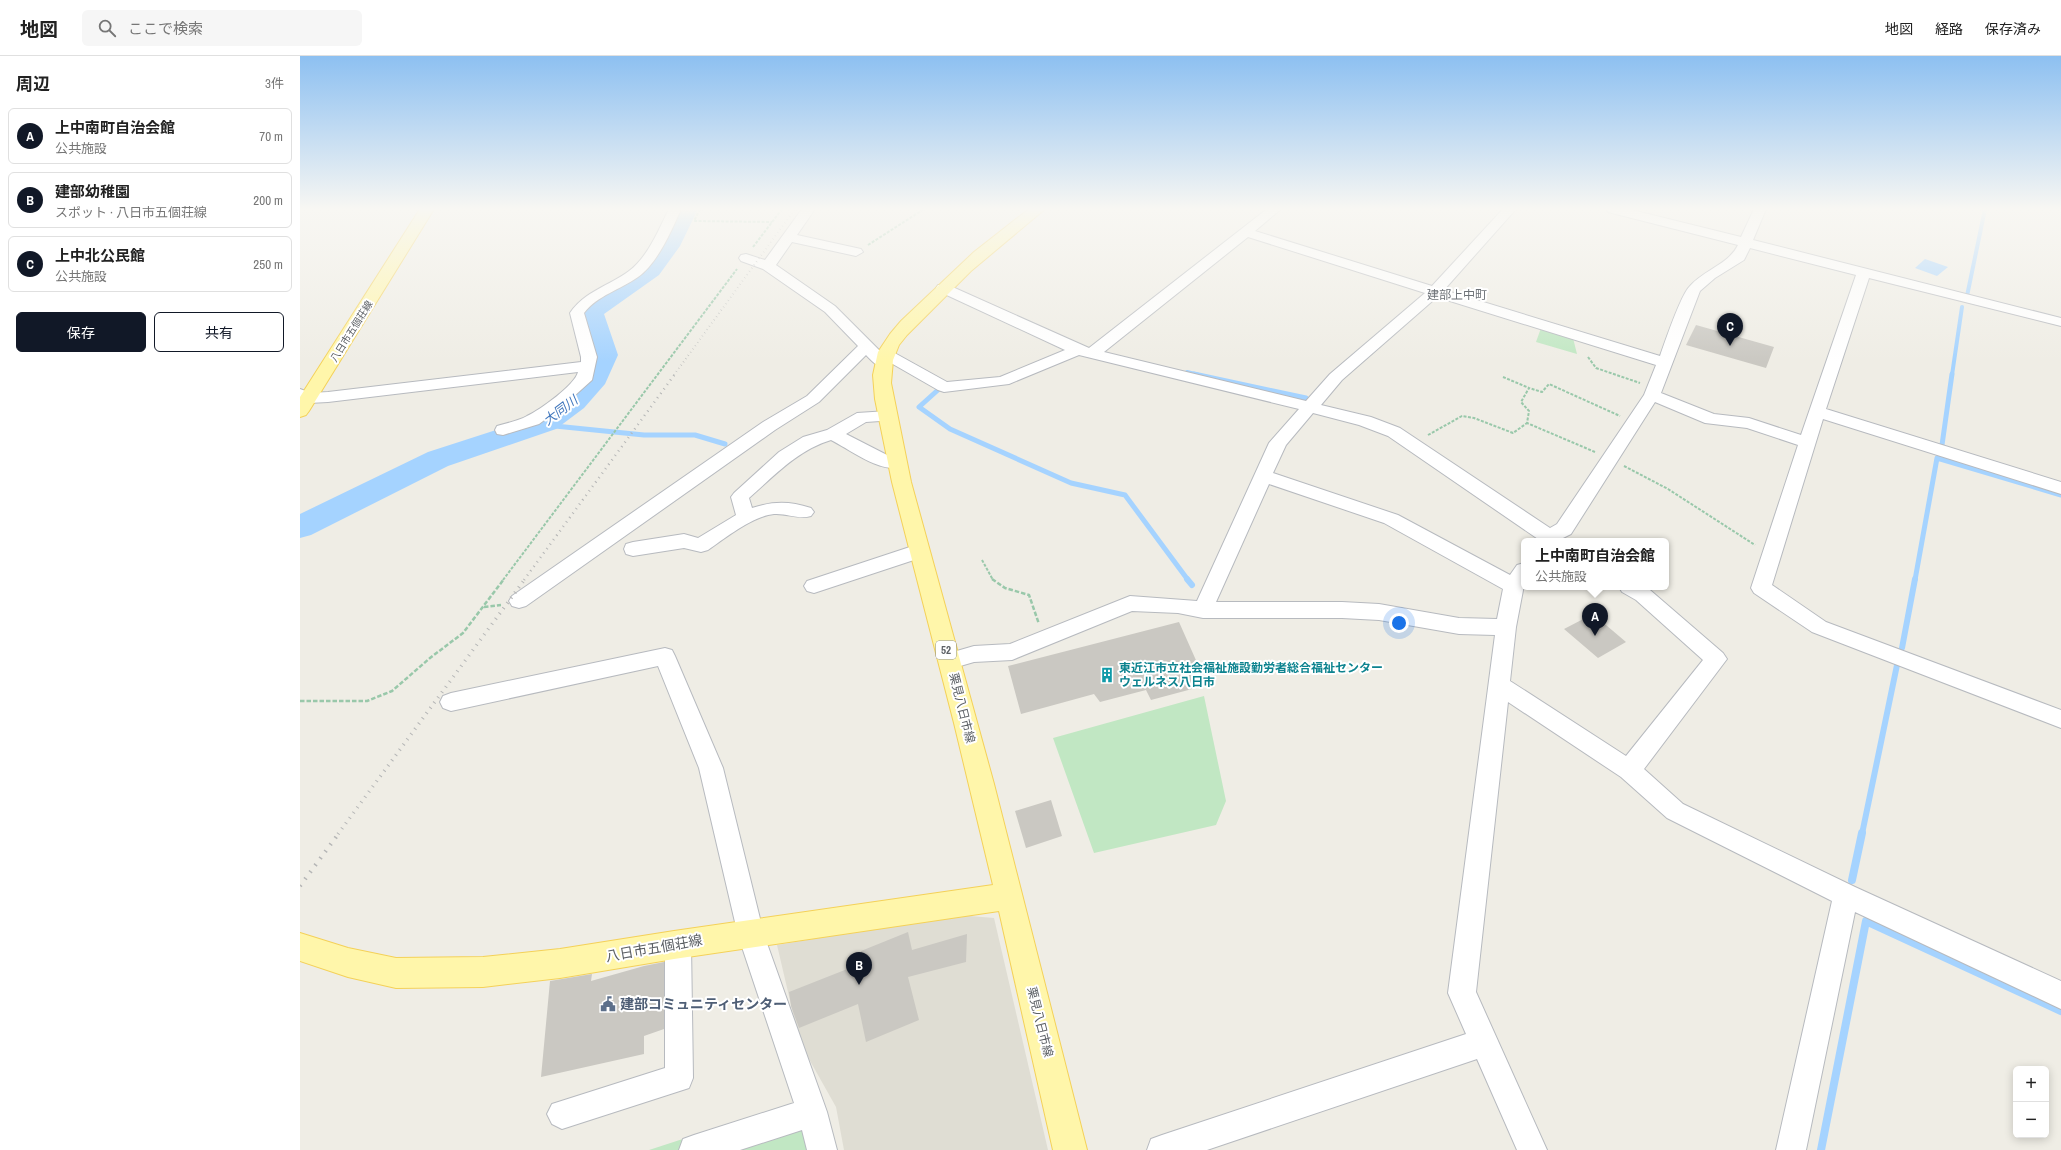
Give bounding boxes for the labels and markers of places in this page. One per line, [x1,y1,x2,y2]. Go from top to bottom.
pin: C [1717,313,1743,346]
pin: A [1582,603,1608,636]
place label: 東近江市立社会福祉施設勤労者総合福祉センター ウェルネス八日市 [1119,660,1383,690]
building icon: 東近江市立社会福祉施設勤労者総合福祉センター ウェルネス八日市 [1098,666,1116,684]
pin: B [846,952,872,985]
public building icon: 建部コミュニティセンター [599,995,617,1013]
place label: 建部コミュニティセンター [620,995,787,1013]

